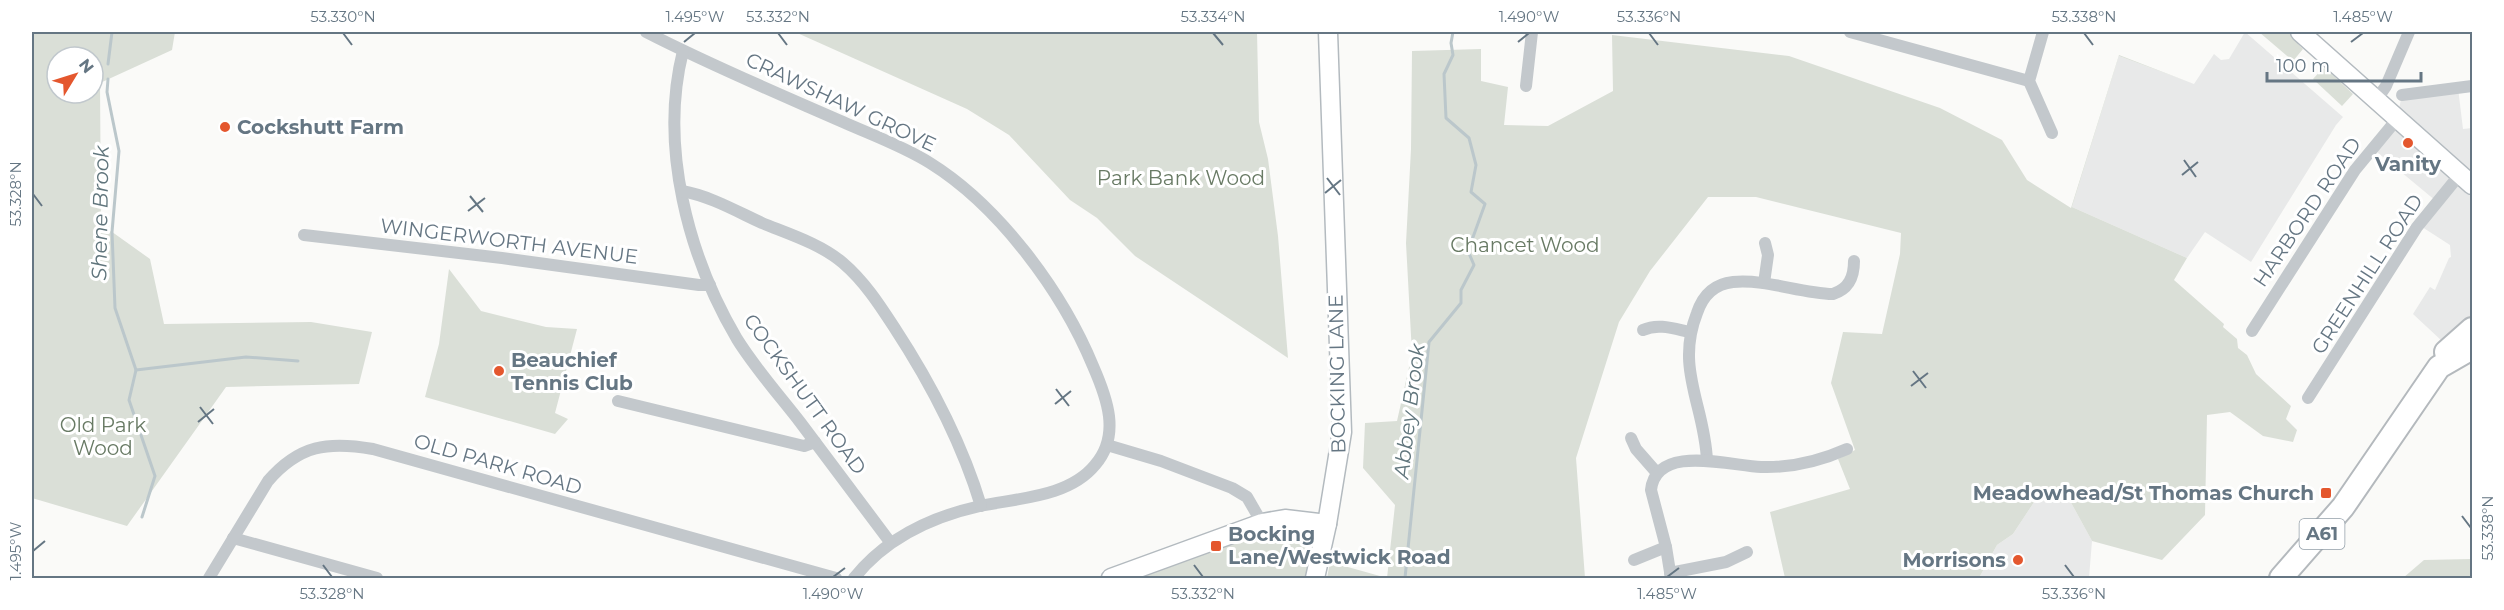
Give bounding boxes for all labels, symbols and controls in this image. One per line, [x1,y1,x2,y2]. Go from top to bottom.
text: 53.330°N [310,7,376,26]
text: 1.495°W [666,7,725,26]
text: 53.332°N [746,7,810,26]
text: 53.334°N [1181,7,1246,26]
text: 1.490°W [1499,7,1560,26]
text: 53.336°N [1617,7,1681,26]
text: 53.338°N [2051,7,2117,26]
text: 1.485°W [2333,7,2393,26]
north arrow [45,45,105,105]
scale bar [2267,45,2422,83]
street label: CRAWSHAW GROVE [742,47,940,157]
text: N [75,55,98,77]
text: 100 m [2276,55,2330,77]
place label: Cockshutt Farm [237,115,404,139]
marker: Cockshutt Farm [218,120,232,134]
street label: HARBORD ROAD [2248,133,2366,291]
marker: Vanity [2401,136,2415,150]
water label: Shene Brook [86,144,114,281]
place label: Vanity [2374,152,2442,176]
text: 53.328°N [6,161,25,227]
park label: Park Bank Wood [1097,166,1265,190]
street label: GREENHILL ROAD [2306,189,2428,359]
street label: WINGERWORTH AVENUE [379,213,639,269]
park label: Chancet Wood [1450,233,1600,257]
street label: BOCKING LANE [1324,294,1350,454]
street label: COCKSHUTT ROAD [739,309,871,479]
water label: Abbey Brook [1388,341,1430,482]
place label: Beauchief Tennis Club [511,348,633,395]
marker: Beauchief Tennis Club [492,364,506,378]
park label: Old Park Wood [60,413,146,460]
street label: OLD PARK ROAD [411,428,585,500]
place label: Meadowhead/St Thomas Church [1973,481,2314,505]
marker: Meadowhead/St Thomas Church [2319,486,2333,500]
text: 53.338°N [2478,495,2497,561]
road number: A61 [2300,519,2344,549]
text: 1.495°W [6,521,25,580]
place label: Bocking Lane/Westwick Road [1228,522,1451,569]
marker: Bocking Lane/Westwick Road [1209,539,1223,553]
place label: Morrisons [1903,548,2006,572]
marker: Morrisons [2011,553,2025,567]
text: 53.328°N [299,584,365,603]
text: 1.490°W [803,584,864,603]
text: 53.332°N [1171,584,1235,603]
text: 1.485°W [1637,584,1697,603]
text: 53.336°N [2042,584,2106,603]

